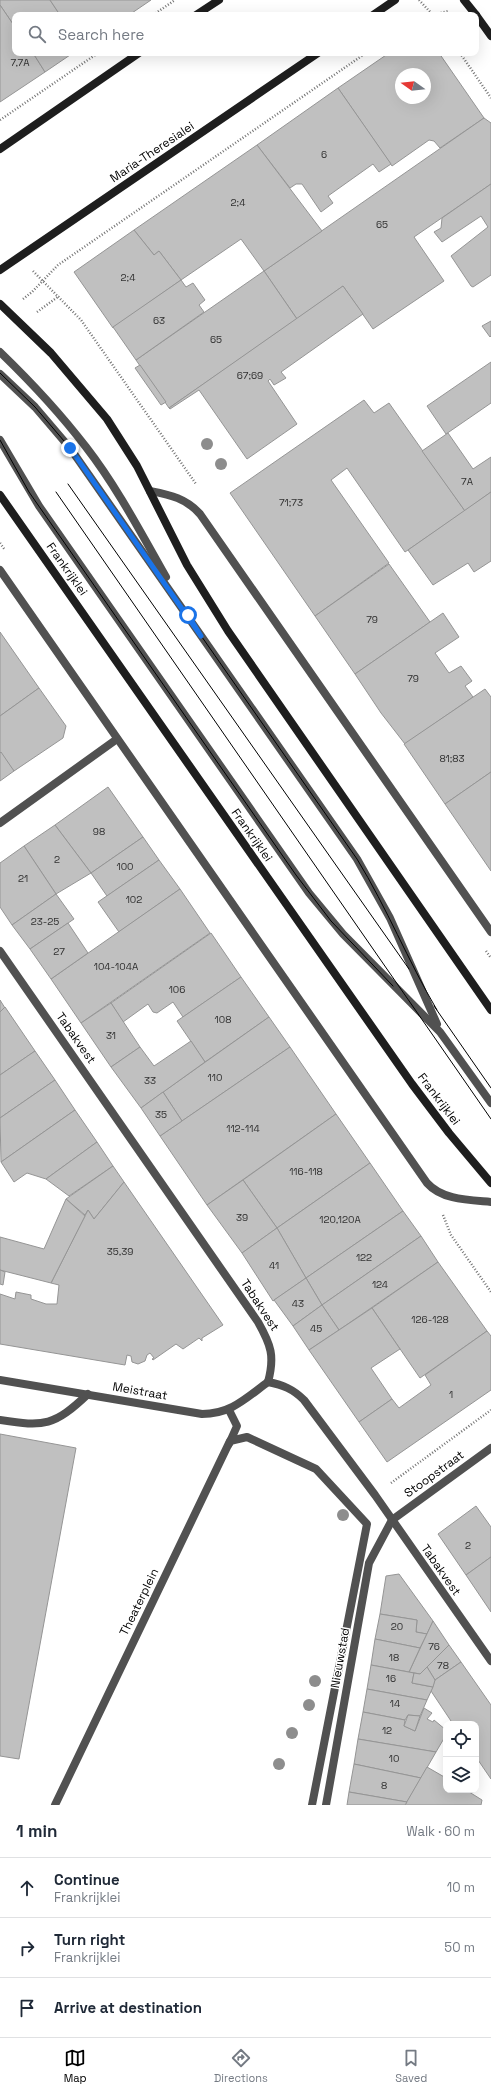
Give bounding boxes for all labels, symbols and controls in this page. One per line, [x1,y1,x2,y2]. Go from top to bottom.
search box [12,12,479,56]
icon: search [26,23,48,45]
text: Search here [58,25,144,44]
house number: 7,7A [10,56,30,69]
north arrow [395,68,431,104]
street label: Maria-Theresialei [107,118,197,186]
house number: 6 [321,148,327,161]
house number: 2;4 [231,196,245,209]
house number: 65 [376,218,388,231]
house number: 2;4 [121,271,135,284]
house number: 63 [153,314,165,327]
house number: 65 [210,333,222,346]
house number: 67;69 [237,369,263,382]
route end [61,439,79,457]
house number: 7A [461,475,474,488]
house number: 71;73 [279,496,303,509]
street label: Frankrijklei [43,539,91,599]
route start [179,606,197,624]
house number: 79 [366,613,378,626]
house number: 79 [407,672,419,685]
house number: 81;83 [439,752,465,765]
street label: Frankrijklei [228,805,276,865]
house number: 98 [93,825,105,838]
house number: 2 [54,853,60,866]
house number: 100 [117,860,134,873]
house number: 21 [18,872,28,885]
house number: 102 [126,893,142,906]
house number: 23-25 [31,915,59,928]
house number: 27 [53,945,65,958]
house number: 104-104A [94,960,139,973]
house number: 106 [169,983,185,996]
street label: Tabakvest [53,1009,99,1067]
house number: 108 [215,1013,231,1026]
house number: 31 [106,1029,116,1042]
street label: Frankrijklei [414,1070,464,1128]
house number: 110 [208,1071,222,1084]
house number: 33 [144,1074,156,1087]
house number: 35 [155,1108,167,1121]
house number: 112-114 [226,1122,260,1135]
house number: 116-118 [289,1165,323,1178]
house number: 39 [236,1211,248,1224]
house number: 120,120A [319,1213,361,1226]
house number: 35,39 [107,1245,133,1258]
house number: 122 [356,1251,372,1264]
house number: 41 [269,1259,279,1272]
street label: Tabakvest [237,1276,283,1334]
house number: 124 [372,1278,388,1291]
house number: 43 [292,1297,304,1310]
house number: 126-128 [411,1313,449,1326]
house number: 45 [310,1322,322,1335]
street label: Meistraat [111,1378,169,1404]
house number: 1 [449,1388,453,1401]
street label: Stoopstraat [401,1447,467,1501]
house number: 2 [465,1539,471,1552]
street label: Tabakvest [418,1541,464,1599]
street label: Theaterplein [116,1566,162,1638]
house number: 20 [391,1620,403,1633]
street label: Nieuwstad [327,1627,353,1689]
house number: 76 [428,1640,440,1653]
house number: 18 [389,1651,399,1664]
house number: 78 [437,1659,449,1672]
house number: 16 [386,1672,396,1685]
house number: 14 [390,1697,400,1710]
map controls [443,1721,479,1793]
button: locate [443,1721,479,1757]
house number: 12 [382,1724,392,1737]
house number: 10 [389,1752,399,1765]
button: layers [443,1757,479,1793]
house number: 8 [381,1779,387,1792]
text: 1 min [16,1820,58,1842]
text: Walk · 60 m [406,1823,475,1840]
text: Continue [54,1870,120,1889]
icon: ahead [16,1877,38,1899]
text: 10 m [447,1879,475,1896]
text: Frankrijklei [54,1889,121,1906]
text: Turn right [54,1930,125,1949]
icon: right [16,1937,38,1959]
text: 50 m [444,1939,475,1956]
text: Frankrijklei [54,1949,121,1966]
icon: arrive [16,1997,38,2019]
text: Arrive at destination [54,1998,202,2017]
tab: Map [64,2047,87,2085]
tab: Directions [214,2047,268,2085]
tab: Saved [395,2047,427,2085]

